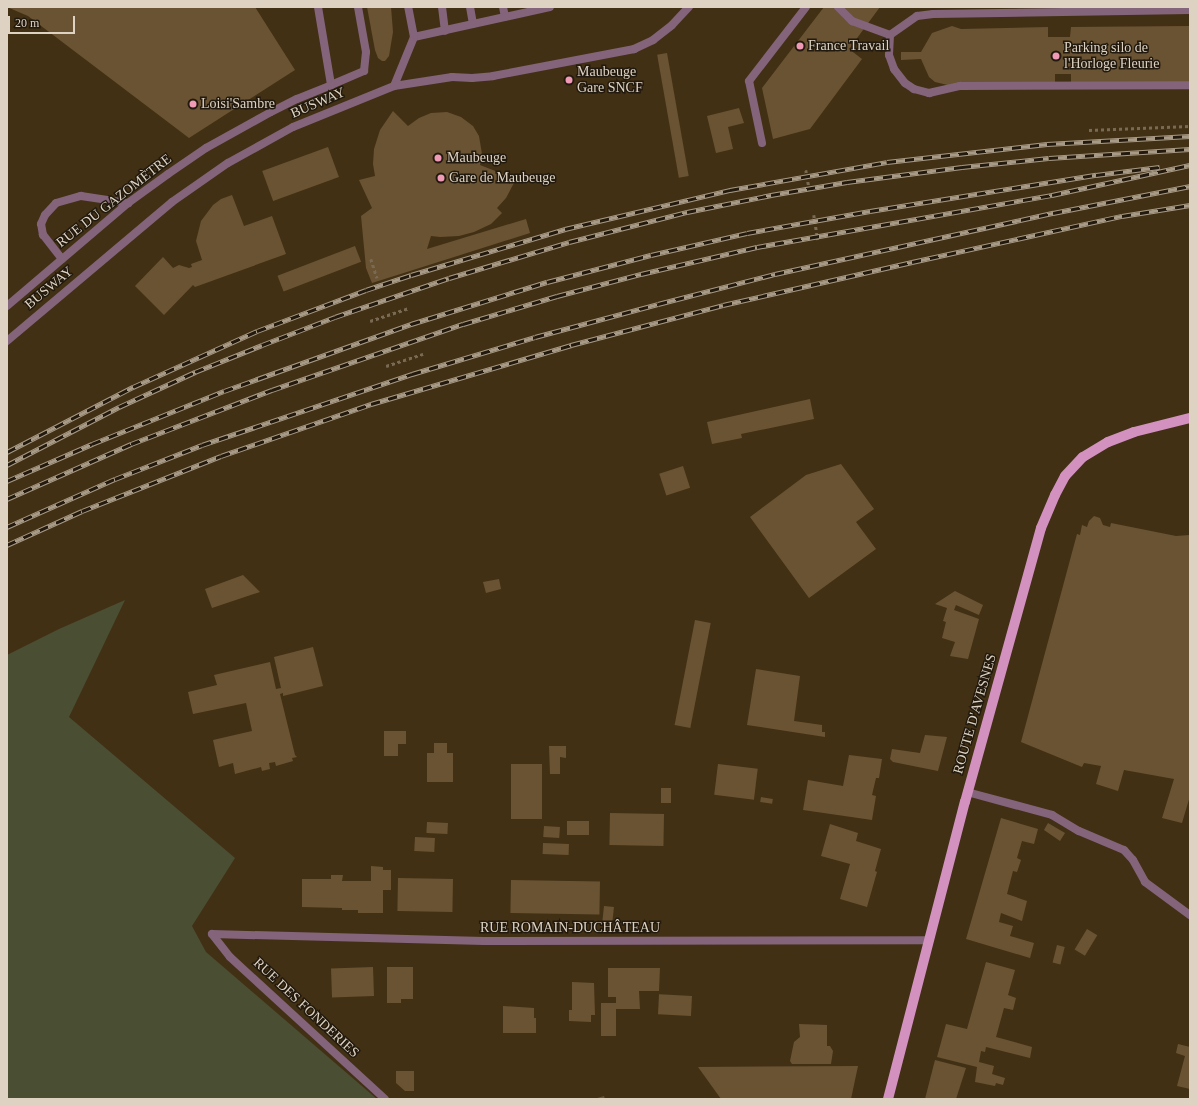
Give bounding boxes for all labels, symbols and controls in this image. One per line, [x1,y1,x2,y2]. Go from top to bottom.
scale bar [10,8,77,34]
text: 20 m [15,16,39,30]
place label: France Travail [808,38,890,54]
place label: Parking silo de l'Horloge Fleurie [1064,40,1159,72]
marker: France Travail [795,41,805,51]
marker: Parking silo de l'Horloge Fleurie [1051,51,1061,61]
place label: Maubeuge Gare SNCF [577,64,643,96]
marker: Maubeuge Gare SNCF [564,75,574,85]
street label: BUSWAY [288,84,348,122]
place label: Loisi'Sambre [201,96,275,112]
marker: Loisi'Sambre [188,99,198,109]
place label: Maubeuge [447,150,506,166]
street label: RUE DU GAZOMÈTRE [53,151,175,251]
marker: Maubeuge [432,152,444,164]
place label: Gare de Maubeuge [449,170,556,186]
marker: Gare de Maubeuge [436,173,446,183]
street label: BUSWAY [21,263,77,313]
street label: ROUTE D'AVESNES [950,652,1000,776]
street label: RUE ROMAIN-DUCHÂTEAU [480,920,660,936]
street label: RUE DES FONDERIES [250,955,362,1061]

